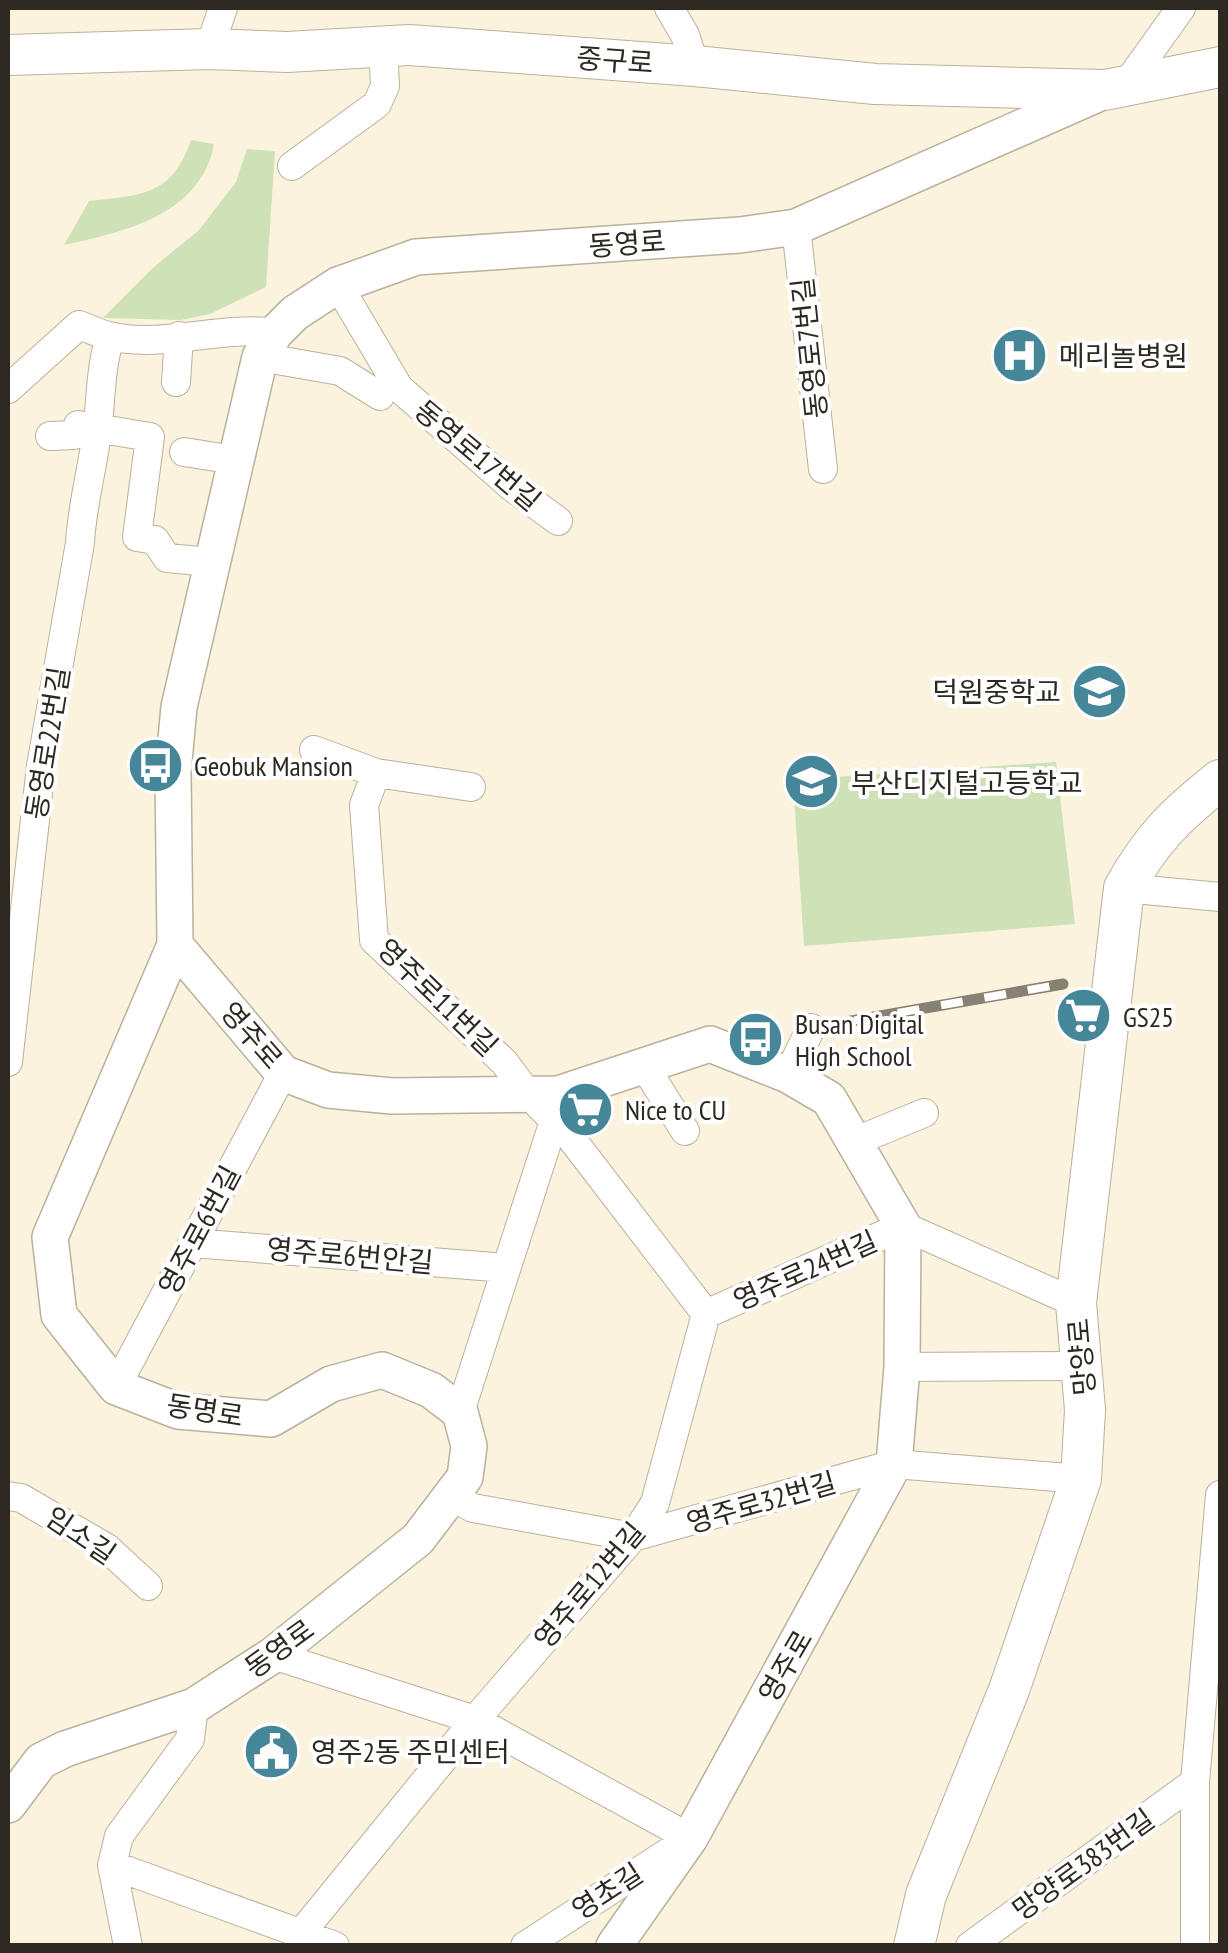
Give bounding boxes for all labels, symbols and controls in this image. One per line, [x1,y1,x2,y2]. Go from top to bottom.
street label: 중구로 [575,39,655,81]
street label: 동영로 [587,222,667,264]
street label: 동영로7번길 [783,276,835,420]
hospital icon: 메리놀병원 [990,325,1050,385]
place label: 메리놀병원 [1059,337,1188,374]
street label: 동영로17번길 [407,391,549,519]
school or university icon: 덕원중학교 [1070,661,1130,721]
street label: 동영로22번길 [17,664,77,822]
place label: 덕원중학교 [932,673,1061,710]
bus stop icon: Geobuk Mansion [125,735,185,795]
place label: Geobuk Mansion [194,747,353,784]
school or university icon: 부산디지털고등학교 [782,752,842,812]
place label: 부산디지털고등학교 [851,764,1083,801]
street label: 영주로11번길 [370,930,506,1064]
supermarket icon: GS25 [1054,986,1114,1046]
street label: 영주로 [213,994,291,1076]
place label: GS25 [1123,998,1174,1035]
place label: Busan Digital High School [795,1005,924,1074]
bus stop icon: Busan Digital High School [726,1009,786,1069]
supermarket icon: Nice to CU [556,1079,616,1139]
place label: Nice to CU [625,1091,726,1128]
street label: 영주로6번길 [149,1159,249,1301]
street label: 영주로24번길 [727,1222,883,1318]
street label: 영주로6번안길 [265,1229,435,1281]
street label: 망양로 [1059,1317,1103,1397]
street label: 동명로 [164,1386,246,1434]
street label: 영주로32번길 [682,1463,840,1541]
street label: 임소길 [39,1498,123,1572]
street label: 영주로12번길 [525,1514,653,1656]
street label: 동영로 [237,1610,321,1686]
street label: 영주로 [750,1623,820,1709]
public building icon: 영주2동 주민센터 [242,1721,302,1781]
place label: 영주2동 주민센터 [311,1733,510,1770]
street label: 망양로383번길 [1005,1800,1161,1928]
street label: 영초길 [565,1854,649,1928]

